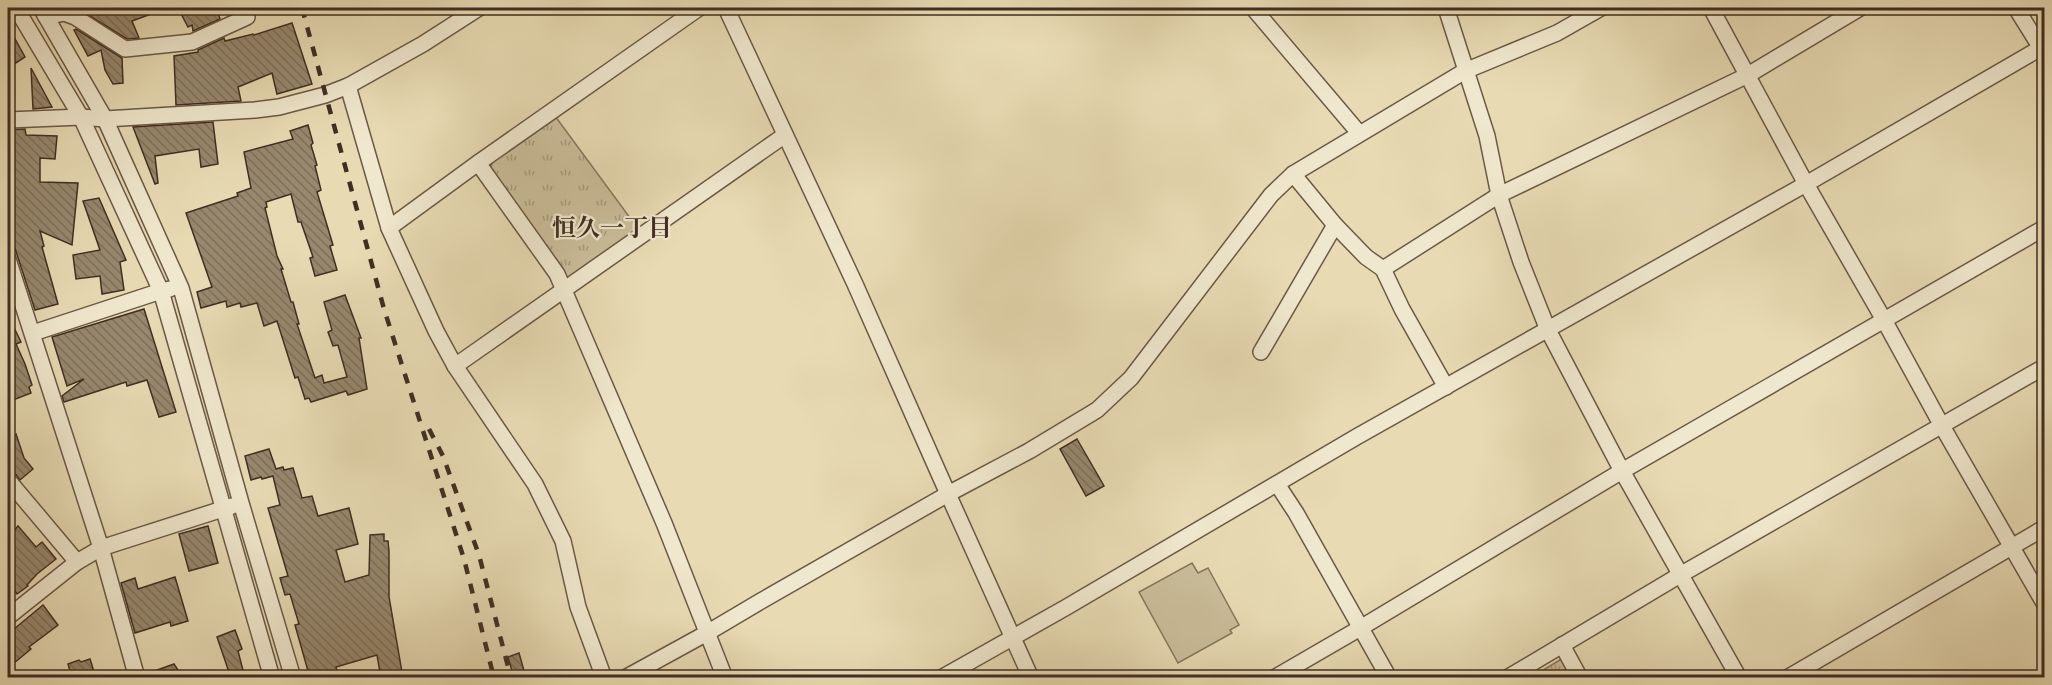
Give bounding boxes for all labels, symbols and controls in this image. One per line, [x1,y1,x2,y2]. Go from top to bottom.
district label: 恒久一丁目 [552,210,672,245]

